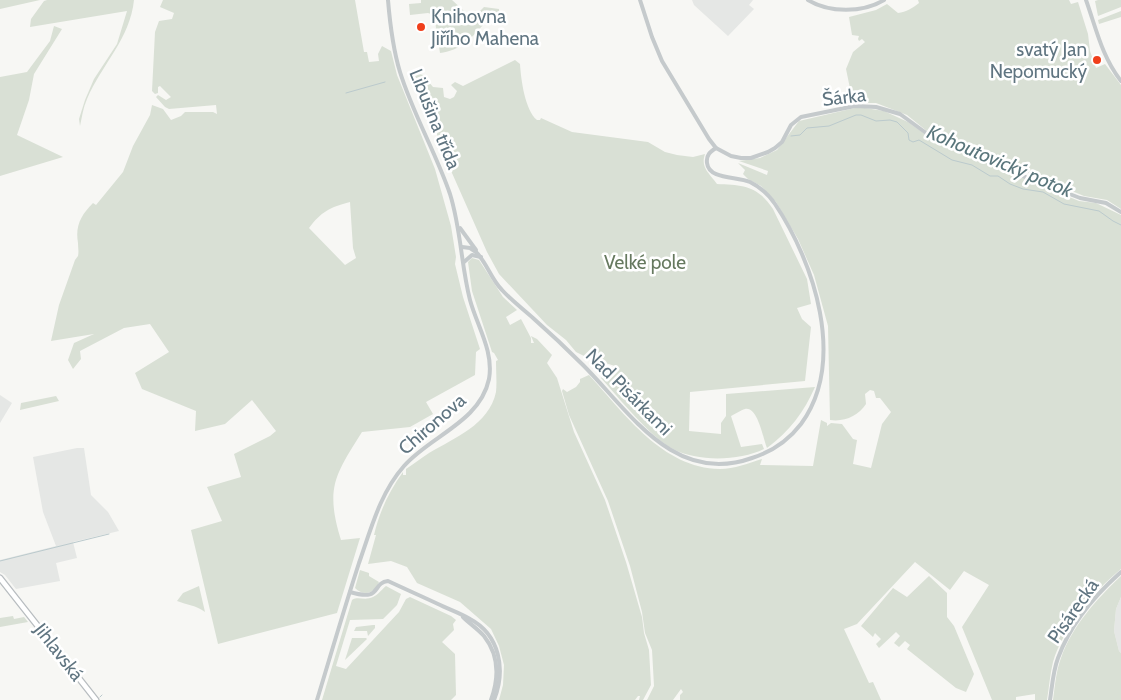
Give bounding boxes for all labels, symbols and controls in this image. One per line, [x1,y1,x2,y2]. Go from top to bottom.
place label: Knihovna Jiřího Mahena [430,5,539,50]
marker: Knihovna Jiřího Mahena [415,21,427,33]
place label: svatý Jan Nepomucký [990,38,1087,83]
marker: svatý Jan Nepomucký [1091,54,1103,66]
street label: Libušina třída [404,66,466,172]
street label: Šárka [821,82,867,111]
water label: Kohoutovický potok [924,120,1078,203]
park label: Velké pole [604,251,686,274]
street label: Nad Pisárkami [581,344,677,440]
street label: Chironova [394,389,470,459]
street label: Pisárecká [1043,574,1103,648]
street label: Jihlavská [29,618,89,685]

